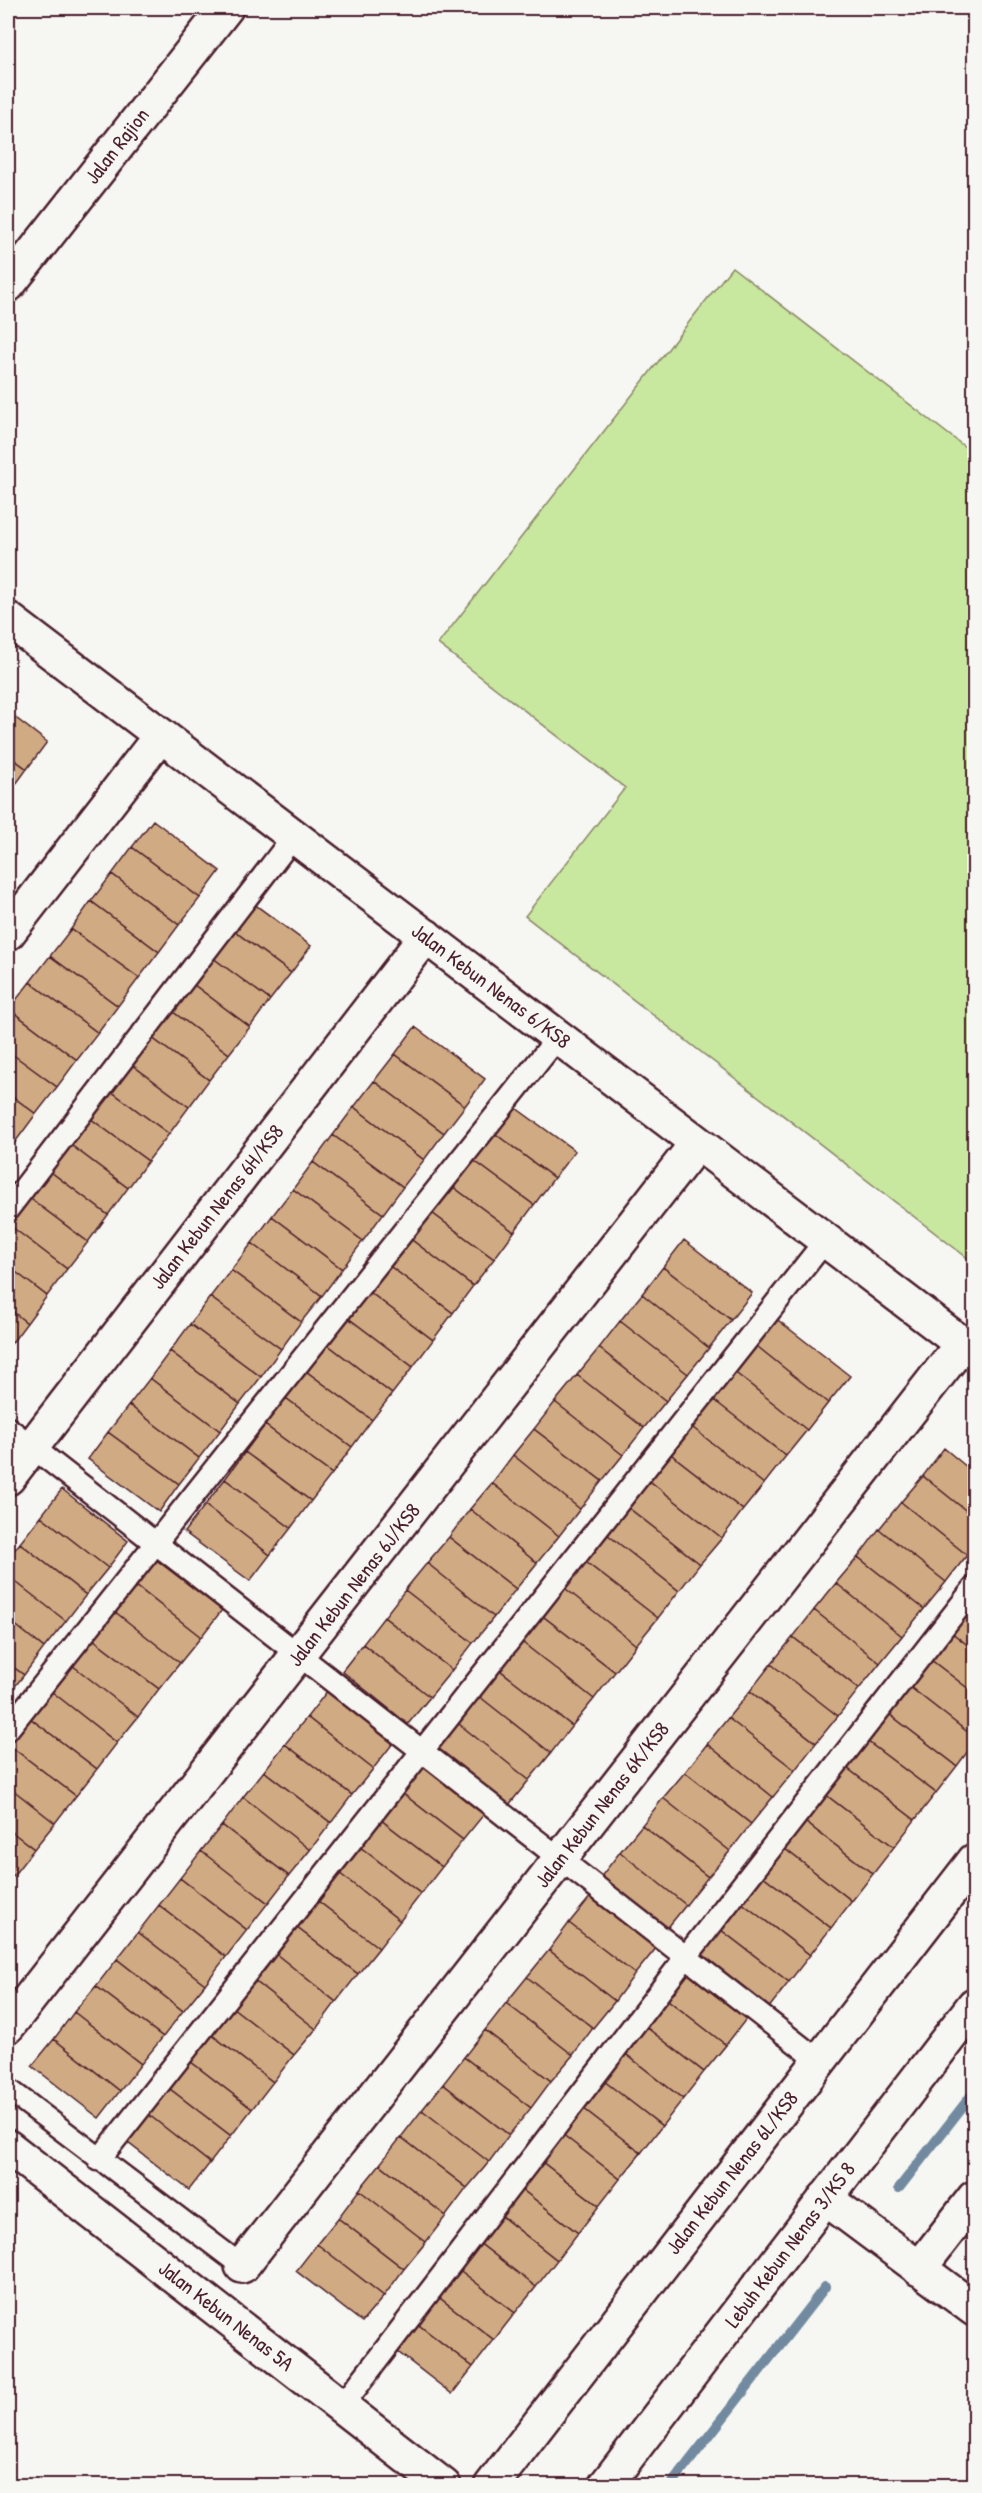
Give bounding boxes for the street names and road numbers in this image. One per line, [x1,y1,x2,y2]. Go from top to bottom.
street label: Jalan Rajion [78,101,156,190]
street label: Jalan Kebun Nenas 6/KS8 [406,916,577,1055]
street label: Jalan Kebun Nenas 6H/KS8 [143,1118,290,1295]
street label: Jalan Kebun Nenas 6J/KS8 [281,1497,427,1672]
street label: Jalan Kebun Nenas 6K/KS8 [528,1716,676,1894]
street label: Jalan Kebun Nenas 6L/KS8 [659,2085,805,2260]
street label: Lebuh Kebun Nenas 3/KS 8 [718,2156,862,2334]
street label: Jalan Kebun Nenas 5A [153,2254,300,2378]

